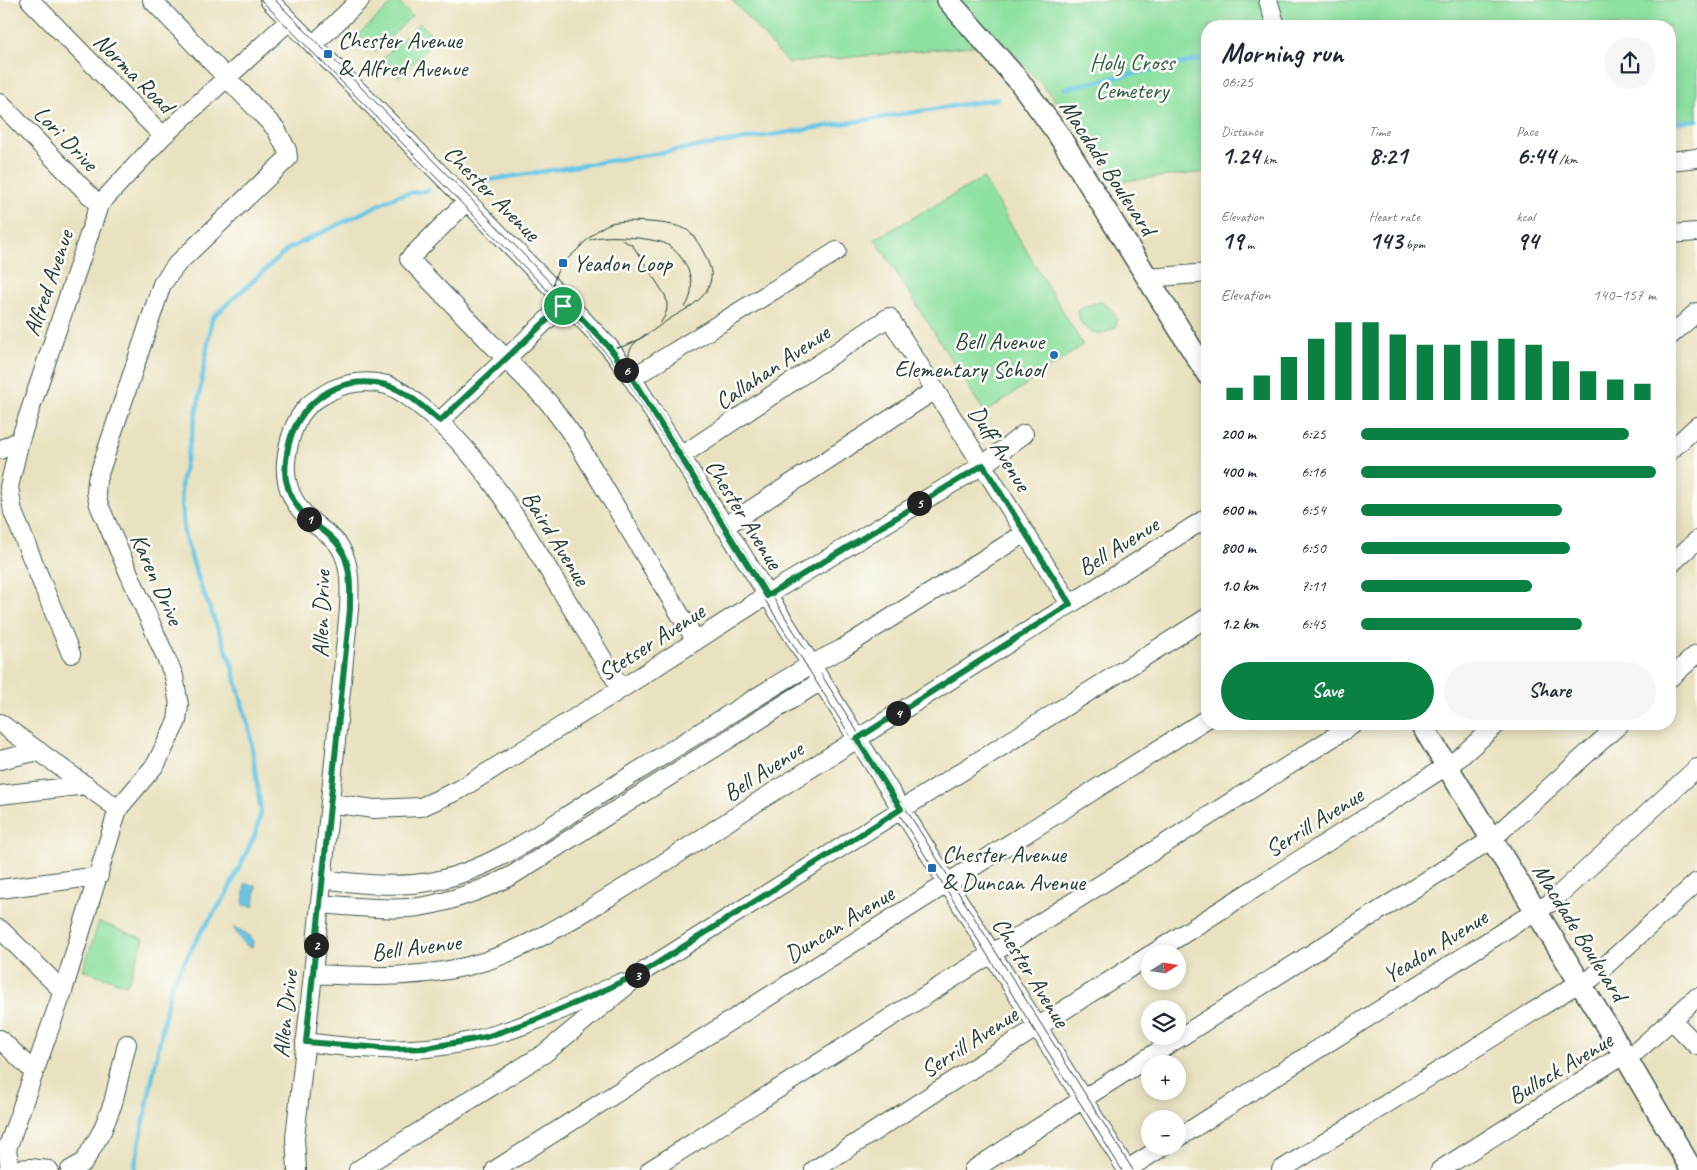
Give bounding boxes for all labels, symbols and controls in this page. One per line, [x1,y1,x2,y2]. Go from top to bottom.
place label: Chester Avenue & Alfred Avenue [338,25,470,83]
street label: Norma Road [87,26,183,122]
text: Morning run [1221,35,1343,70]
button: share [1604,37,1656,89]
park label: Holy Cross Cemetery [1089,47,1176,105]
marker: Chester Avenue & Alfred Avenue [322,48,334,60]
text: 06:25 [1221,72,1253,92]
street label: Macdade Boulevard [1053,93,1165,244]
street label: Lori Drive [27,99,106,179]
text: Distance [1221,123,1263,140]
text: Time [1369,123,1390,140]
text: Pace [1516,123,1538,140]
street label: Chester Avenue [438,139,548,249]
text: 1.24 [1221,140,1260,172]
text: 8:21 [1369,140,1407,172]
text: 6:44 [1516,140,1556,172]
text: km [1260,151,1277,168]
text: /km [1556,151,1577,168]
text: Elevation [1221,208,1264,225]
text: Heart rate [1369,208,1420,225]
text: kcal [1516,208,1535,225]
street label: Alfred Avenue [16,224,81,340]
text: 19 [1221,225,1243,257]
text: 143 [1369,225,1402,257]
text: 94 [1516,225,1539,257]
text: m [1243,236,1254,253]
text: bpm [1402,236,1425,253]
place label: Yeadon Loop [573,248,674,278]
marker: Yeadon Loop [557,257,569,269]
pin [542,285,584,327]
text: Elevation [1221,285,1270,305]
text: 140–157 m [1593,285,1656,305]
icon: arrive [549,292,577,320]
street label: Callahan Avenue [709,316,837,416]
place label: Bell Avenue Elementary School [894,326,1048,384]
marker: Bell Avenue Elementary School [1048,349,1060,361]
pin: 6 [614,358,638,382]
text: 6 [623,362,630,379]
street label: Duff Avenue [962,399,1039,498]
text: 200 m [1221,424,1256,444]
text: 6:25 [1301,424,1326,444]
street label: Chester Avenue [698,454,791,576]
text: 400 m [1221,462,1256,482]
text: 6:16 [1301,462,1326,482]
street label: Baird Avenue [515,485,598,593]
pin: 5 [906,490,932,516]
text: 5 [916,495,923,512]
text: 600 m [1221,500,1256,520]
text: 6:54 [1301,500,1326,520]
pin: 1 [296,506,322,532]
street label: Bell Avenue [1072,508,1166,582]
text: 1 [306,511,313,528]
street label: Karen Drive [124,528,191,632]
text: 800 m [1221,538,1256,558]
text: 6:50 [1301,538,1326,558]
street label: Allen Drive [305,568,337,658]
text: 1.0 km [1221,576,1258,596]
text: 7:11 [1301,576,1326,596]
street label: Stetser Avenue [592,595,712,688]
text: 1.2 km [1221,614,1258,634]
text: 6:45 [1301,614,1326,634]
button: Save [1221,662,1434,720]
button: Share [1444,662,1656,720]
pin: 4 [886,700,910,726]
text: 4 [895,705,902,722]
street label: Bell Avenue [717,733,811,808]
street label: Serrill Avenue [1259,779,1370,864]
place label: Chester Avenue & Duncan Avenue [942,839,1087,897]
street label: Macdade Boulevard [1526,858,1636,1009]
marker: Chester Avenue & Duncan Avenue [926,862,938,874]
street label: Duncan Avenue [779,877,901,969]
street label: Yeadon Avenue [1377,901,1495,990]
street label: Chester Avenue [985,912,1078,1034]
street label: Bell Avenue [370,926,465,967]
pin: 2 [304,932,328,958]
text: 2 [313,937,320,954]
north arrow [1141,945,1186,990]
map controls [1141,945,1186,1155]
pin: 3 [624,962,650,988]
street label: Allen Drive [266,967,305,1059]
text: 3 [634,967,641,984]
street label: Serrill Avenue [915,998,1025,1085]
button: layers [1141,1000,1186,1045]
street label: Bullock Avenue [1502,1024,1620,1111]
button: + [1141,1055,1186,1100]
button: − [1141,1110,1186,1155]

